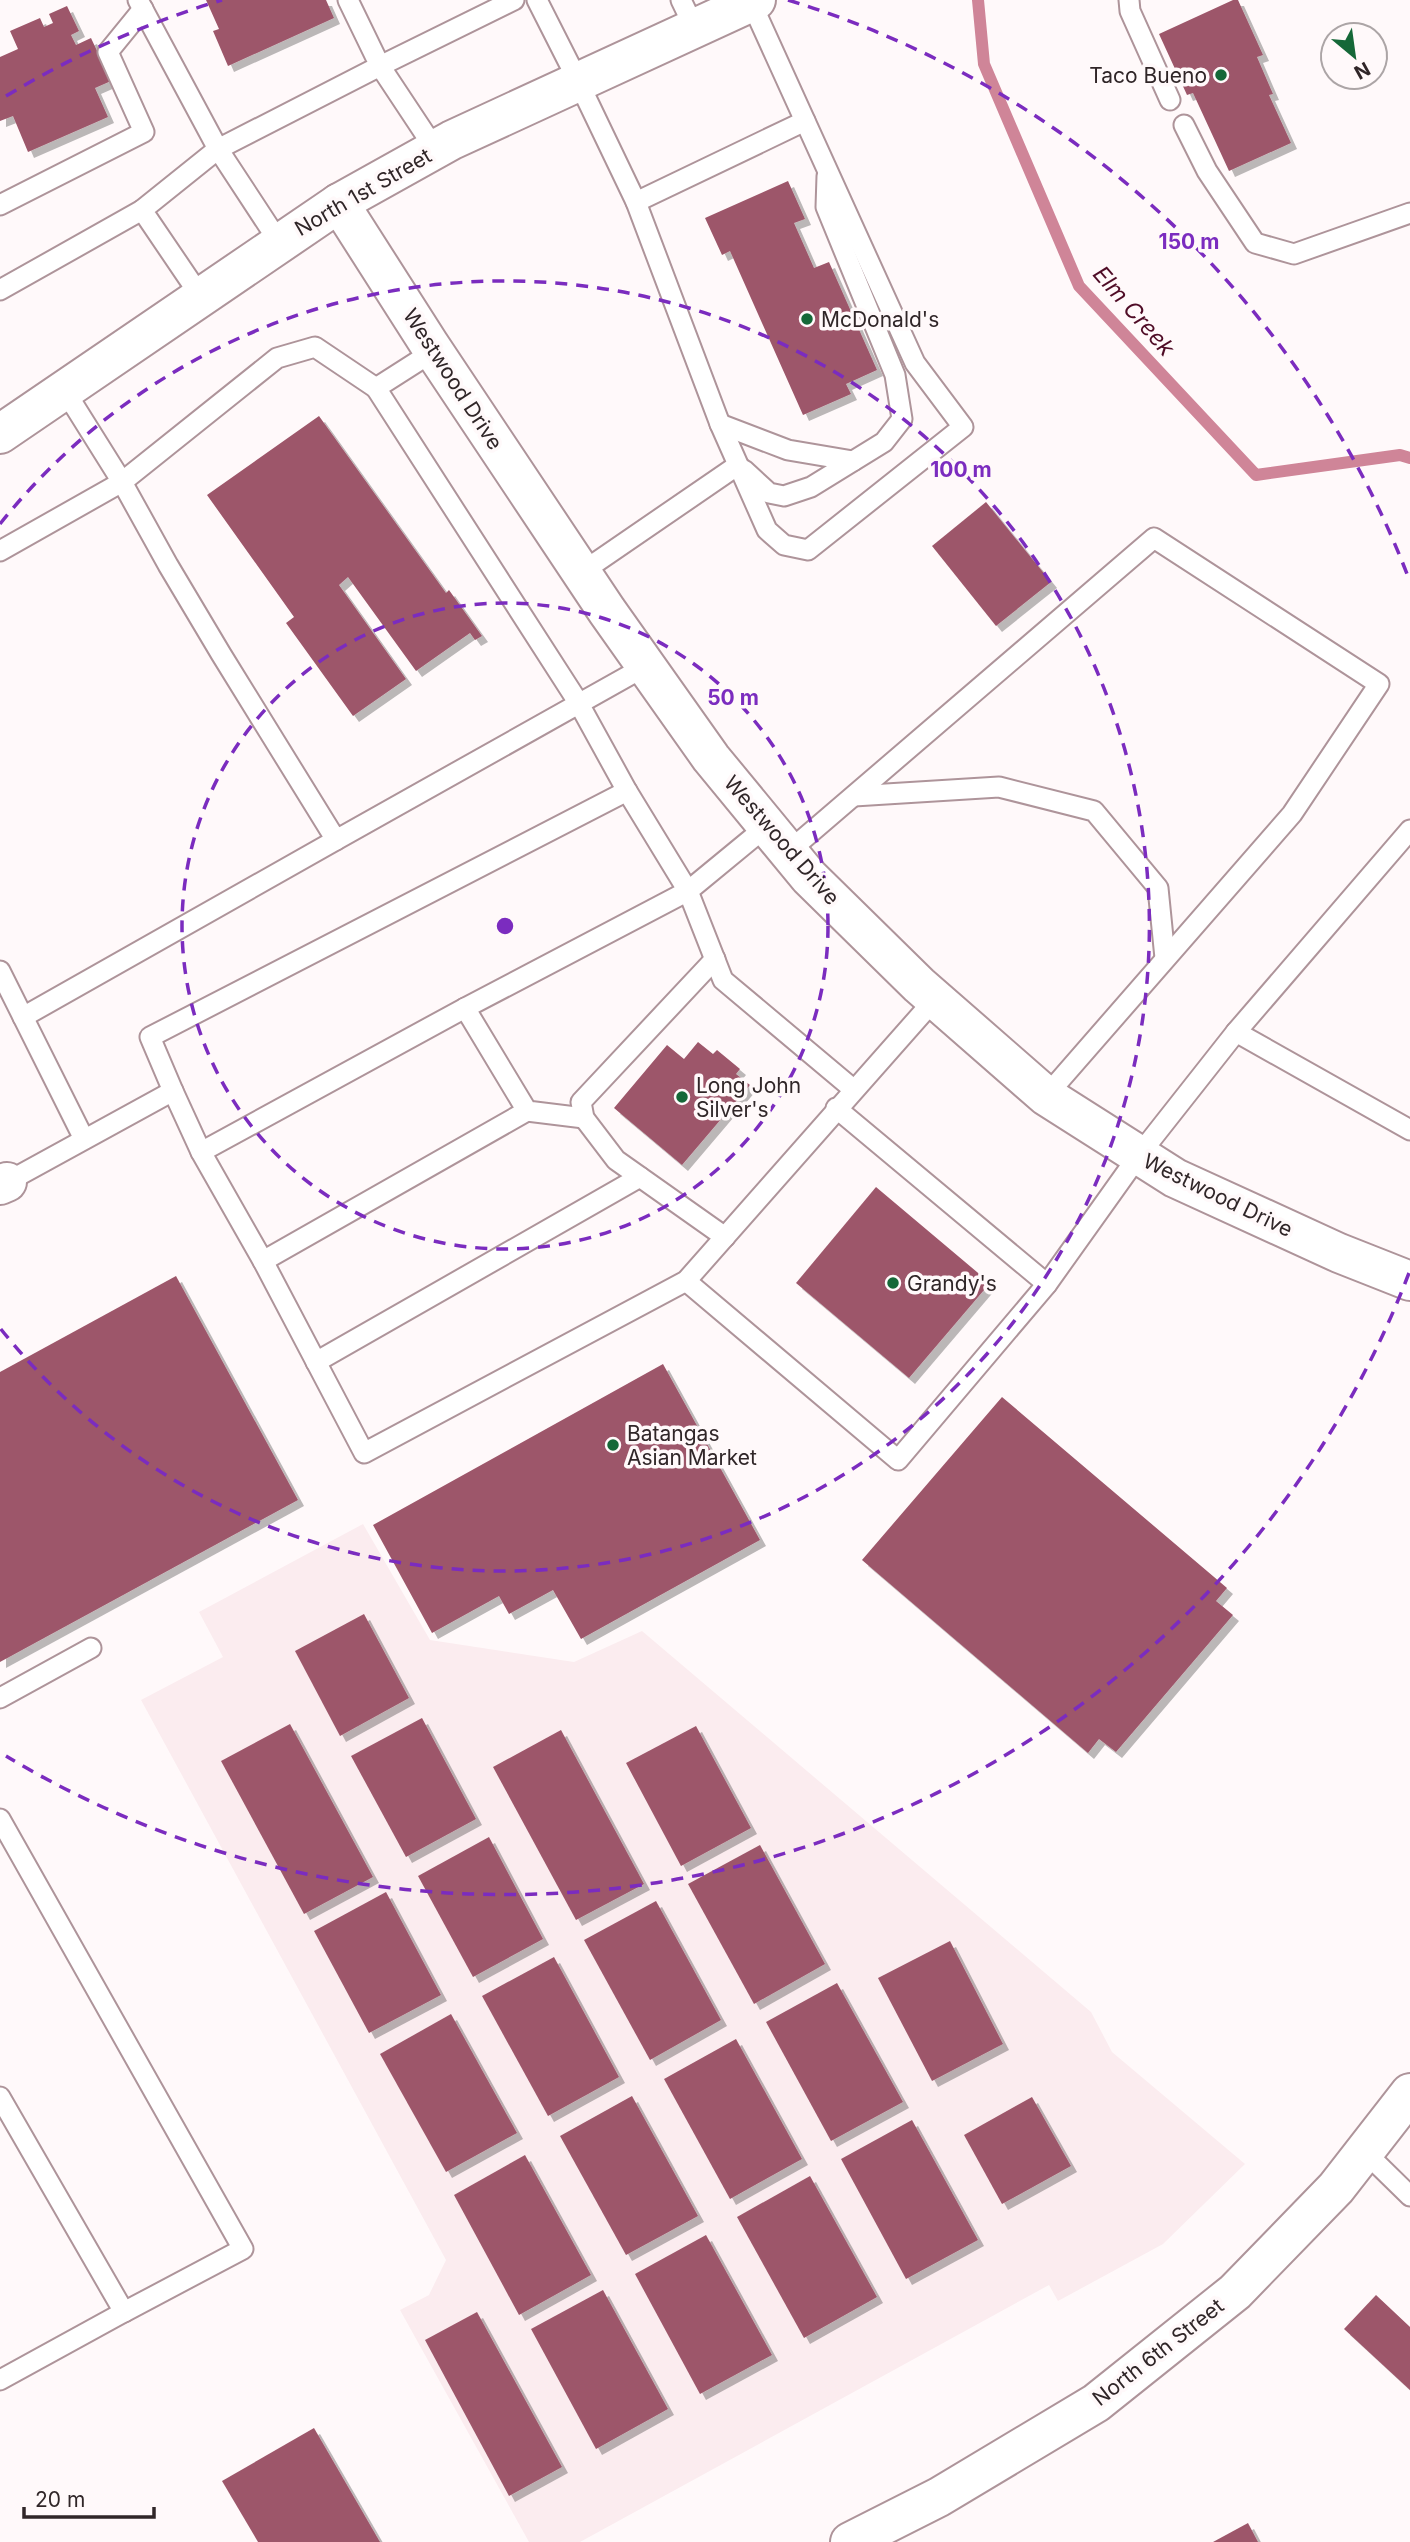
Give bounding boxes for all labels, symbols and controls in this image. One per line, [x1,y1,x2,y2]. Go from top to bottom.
north arrow [1319,21,1389,91]
text: N [1350,57,1374,84]
place label: Taco Bueno [1089,63,1207,88]
marker: Taco Bueno [1213,67,1229,83]
street label: North 1st Street [290,143,436,241]
text: 150 m [1159,229,1219,254]
water label: Elm Creek [1087,260,1181,362]
street label: Westwood Drive [398,304,508,454]
place label: McDonald's [821,307,939,332]
marker: McDonald's [799,311,815,327]
text: 100 m [930,457,992,482]
text: 50 m [707,685,759,710]
street label: Westwood Drive [719,770,845,910]
centre of rings [493,914,517,938]
place label: Long John Silver's [696,1073,801,1122]
marker: Long John Silver's [674,1089,690,1105]
street label: Westwood Drive [1139,1148,1297,1242]
place label: Grandy's [907,1271,997,1296]
marker: Grandy's [885,1275,901,1291]
place label: Batangas Asian Market [627,1421,757,1470]
marker: Batangas Asian Market [605,1437,621,1453]
street label: North 6th Street [1088,2293,1229,2411]
scale bar [24,2476,154,2520]
text: 20 m [35,2487,85,2512]

